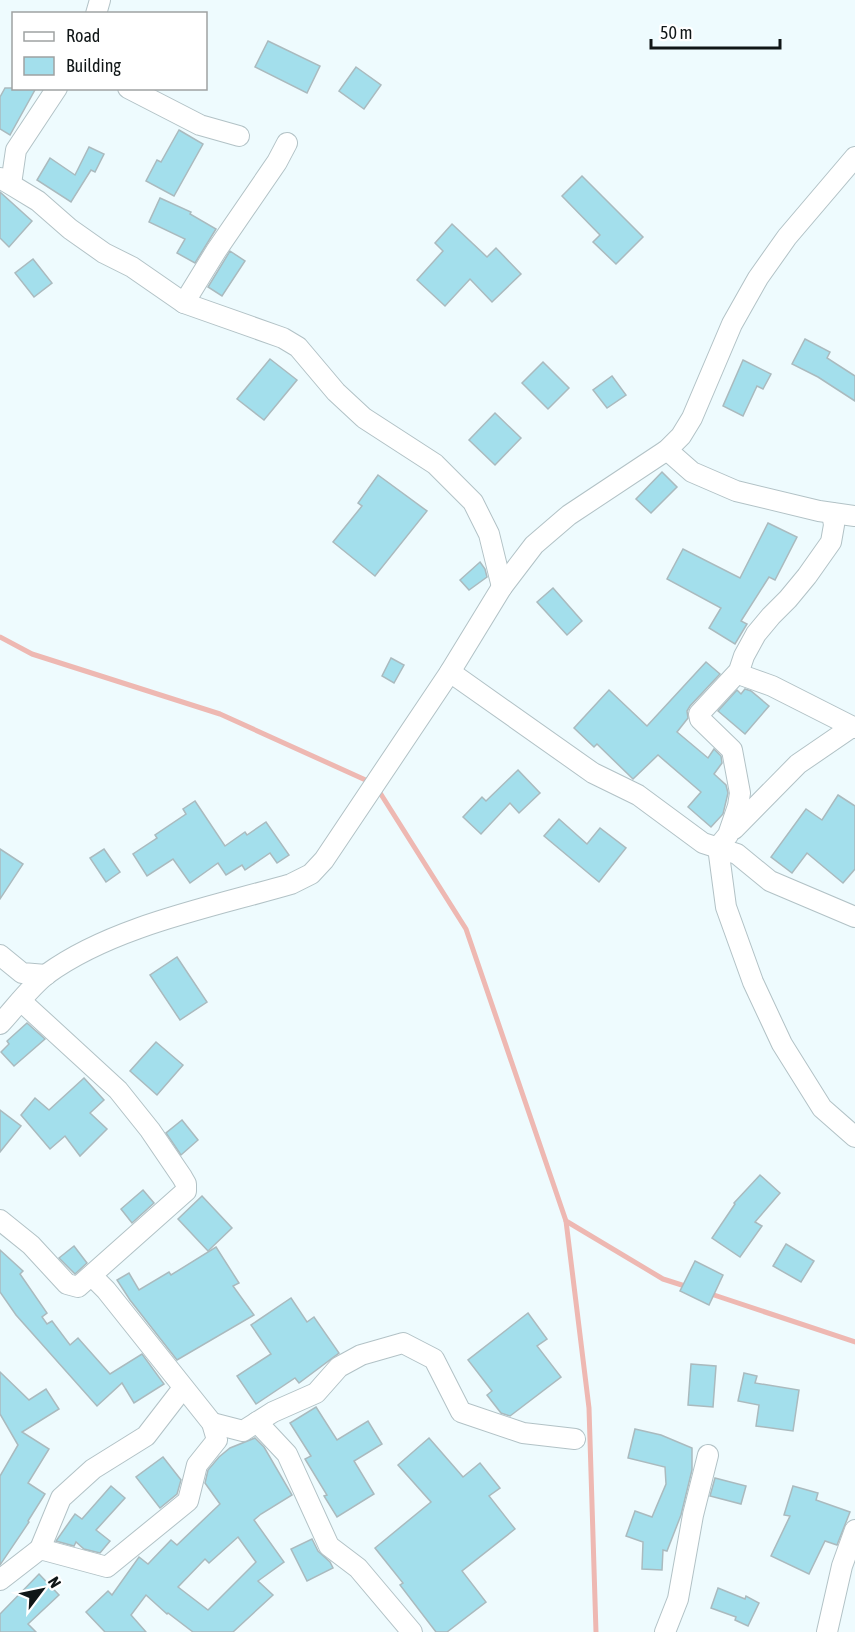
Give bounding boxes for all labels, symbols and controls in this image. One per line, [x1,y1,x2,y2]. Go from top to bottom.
legend [12,12,207,90]
scale bar [651,12,780,50]
text: 50 m [660,22,692,43]
text: Road [66,25,100,46]
text: Building [66,55,121,76]
north arrow [12,1560,72,1620]
text: N [45,1573,65,1591]

